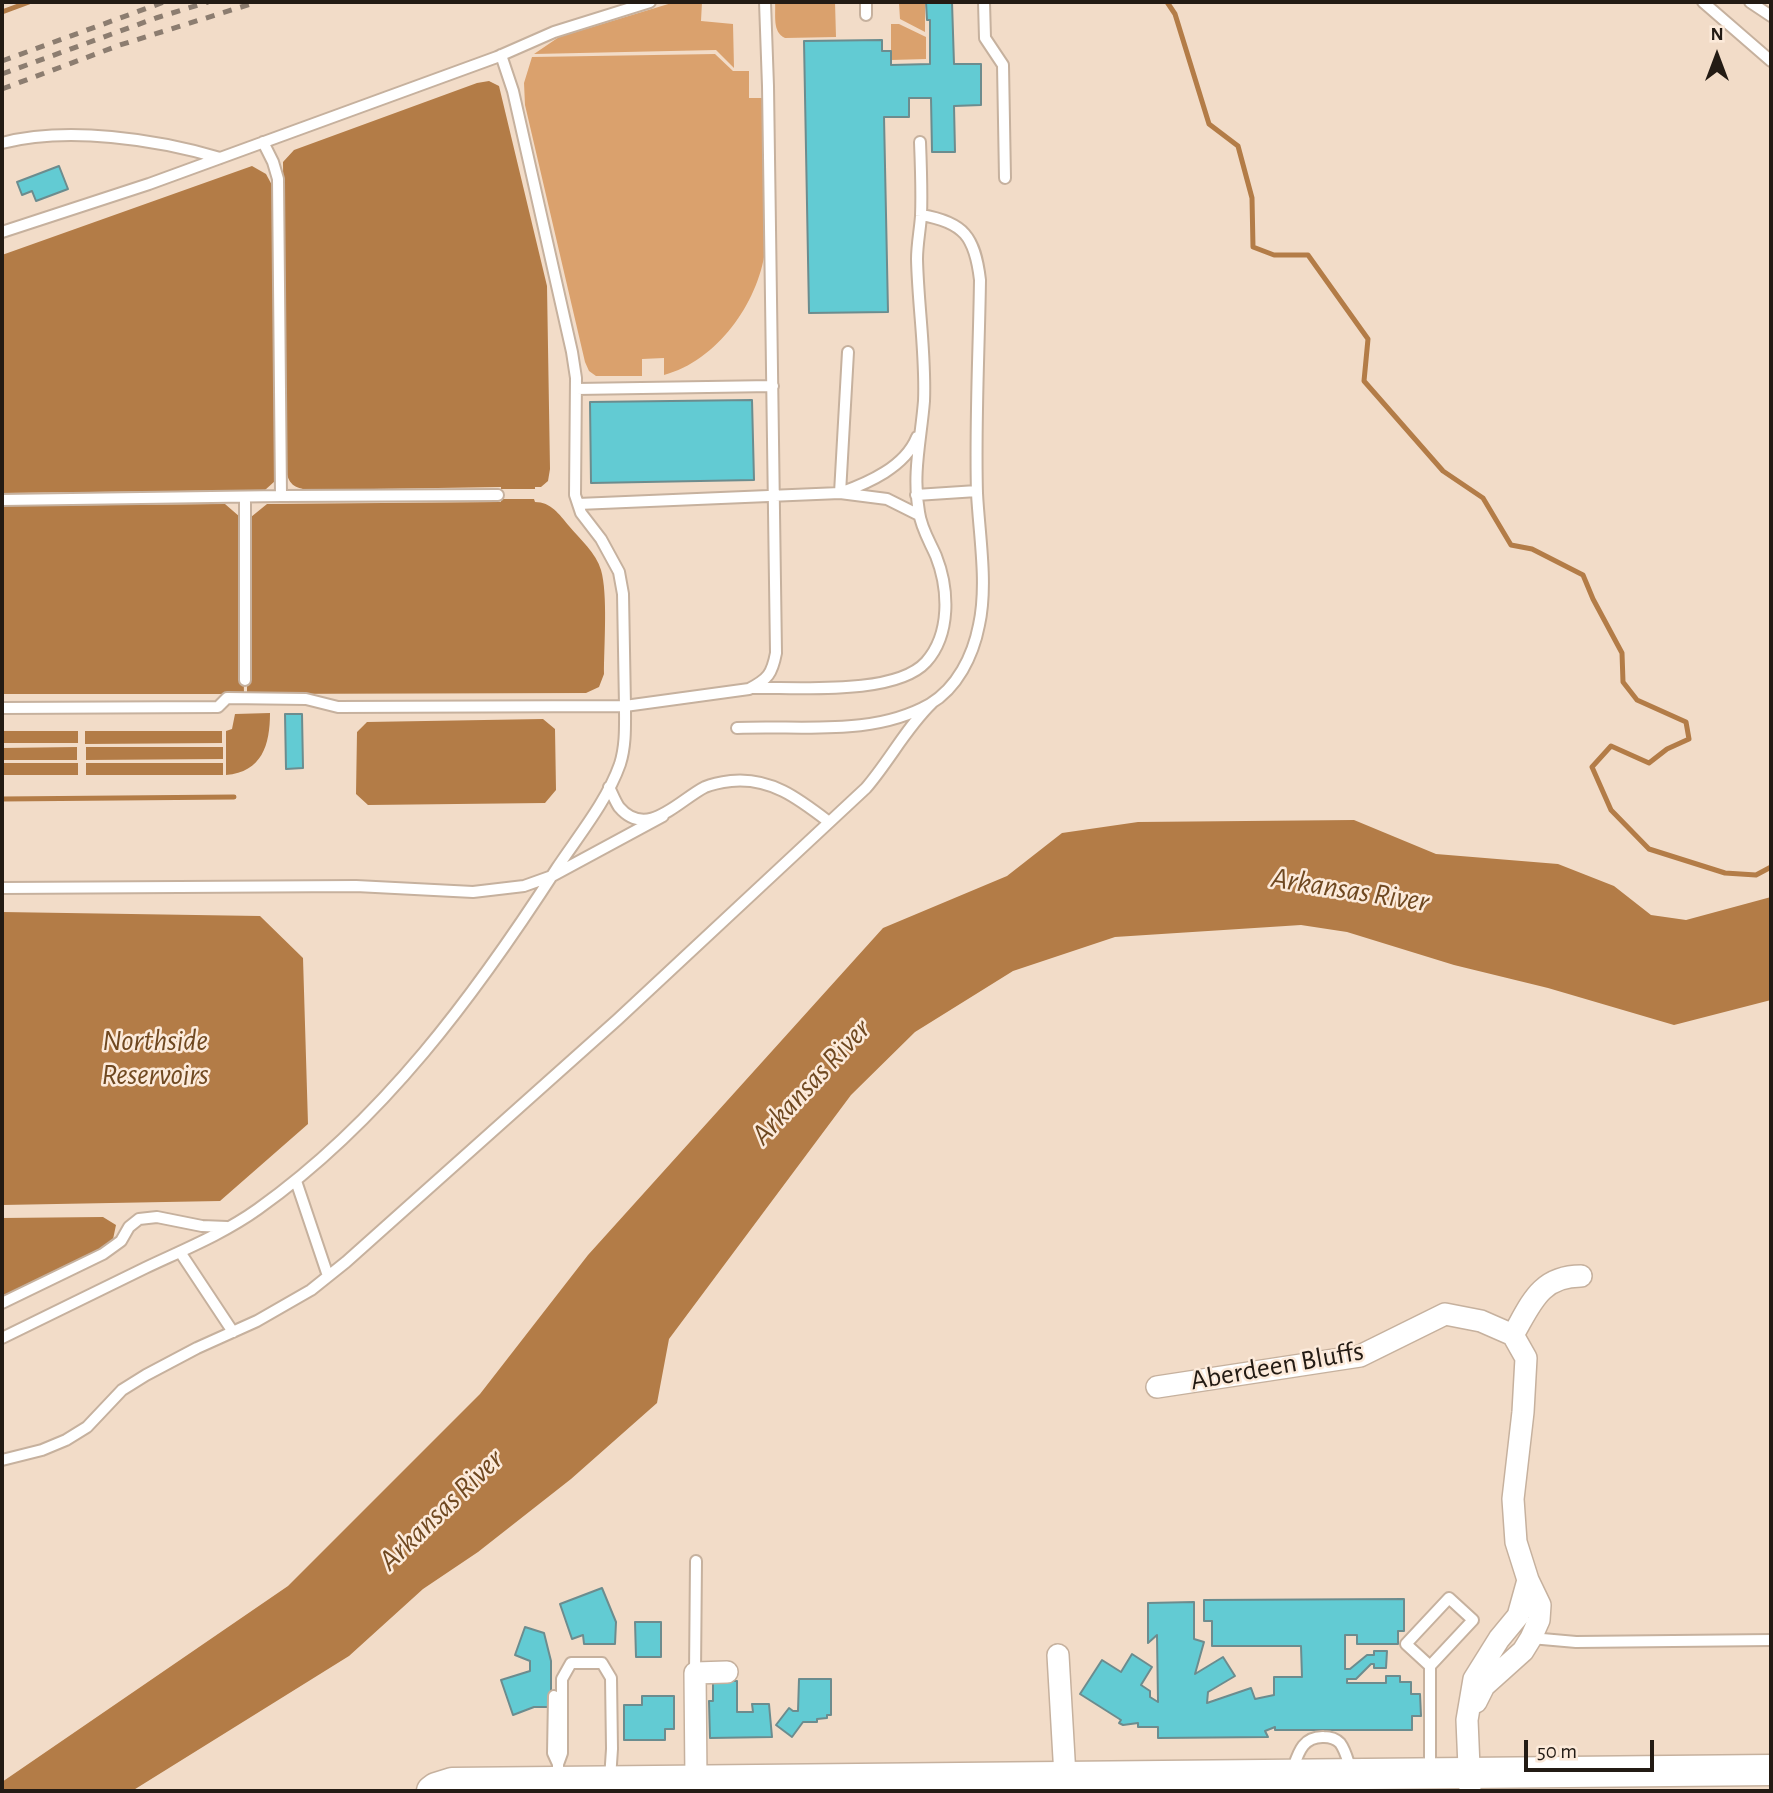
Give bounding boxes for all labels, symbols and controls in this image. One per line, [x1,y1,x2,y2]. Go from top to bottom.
north arrow [1682,21,1752,91]
text: N [1710,25,1724,44]
water label: Arkansas River [1269,860,1431,920]
water label: Arkansas River [744,1012,878,1152]
water label: Northside Reservoirs [101,1023,209,1094]
street label: Aberdeen Bluffs [1188,1334,1366,1398]
water label: Arkansas River [371,1442,511,1578]
scale bar [1528,1727,1658,1771]
text: 50 m [1537,1741,1577,1762]

